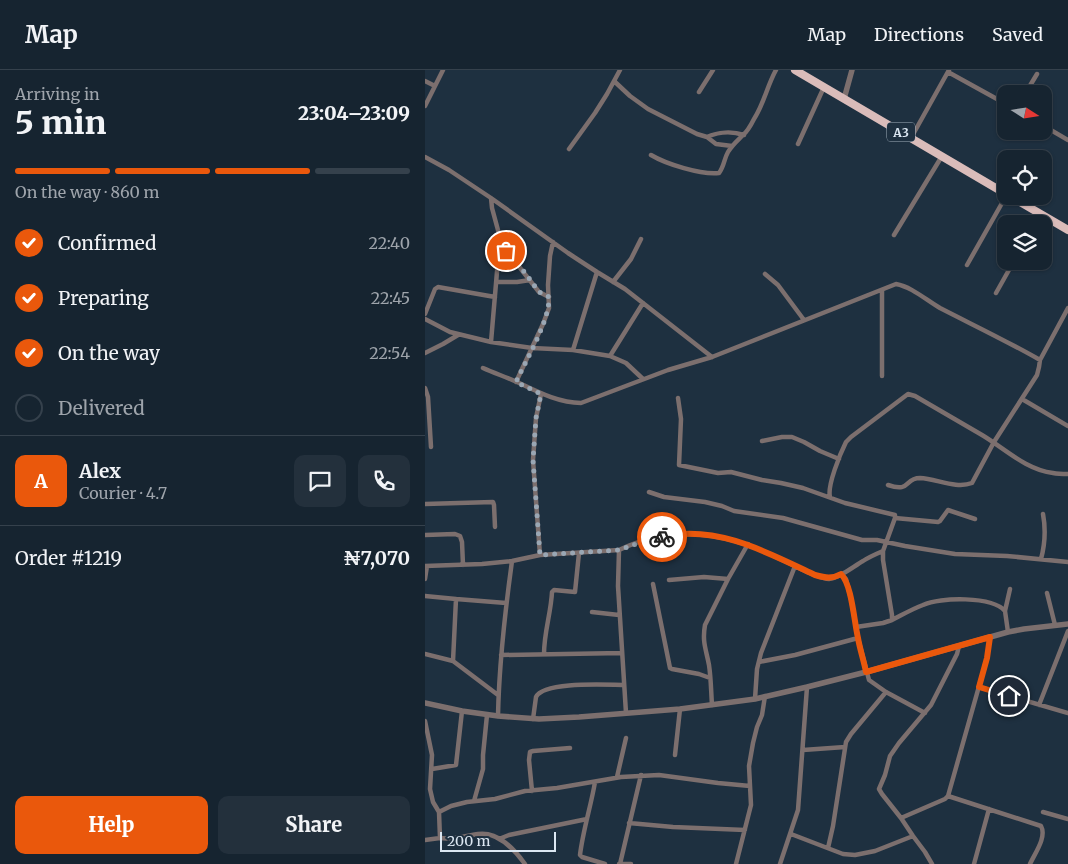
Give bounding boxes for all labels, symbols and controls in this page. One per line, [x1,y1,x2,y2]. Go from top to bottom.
text: Map [25,19,78,50]
text: Map [808,23,846,46]
text: Directions [874,23,964,46]
text: Saved [992,23,1043,46]
text: Arriving in [15,84,100,104]
north arrow [997,85,1053,140]
map controls [997,85,1052,270]
text: 23:04–23:09 [298,101,410,125]
text: 5 min [15,103,106,143]
road number: A3 [887,122,915,142]
button: locate [997,150,1052,205]
text: On the way · 860 m [15,182,160,202]
button: layers [997,215,1052,270]
icon: check [15,229,43,257]
pin [485,230,527,272]
text: Confirmed [58,231,156,255]
text: 22:40 [369,233,410,253]
icon: bag [492,237,520,265]
icon: check [15,284,43,312]
text: Preparing [58,286,149,310]
text: 22:45 [371,288,410,308]
icon: check [15,339,43,367]
text: On the way [58,341,160,365]
text: 22:54 [369,343,410,363]
text: Delivered [58,396,145,420]
button: chat [294,455,346,507]
button: phone [358,455,410,507]
text: Alex [79,459,121,483]
text: A [34,469,48,493]
text: Courier · 4.7 [79,483,167,503]
courier [637,512,687,562]
icon: bike [648,523,676,551]
text: Order #1219 [15,546,122,570]
text: ₦7,070 [343,546,410,570]
pin [988,675,1030,717]
icon: home [995,682,1023,710]
button: Help [15,796,208,854]
button: Share [218,796,410,854]
scale bar [440,829,556,852]
text: 200 m [447,832,490,850]

